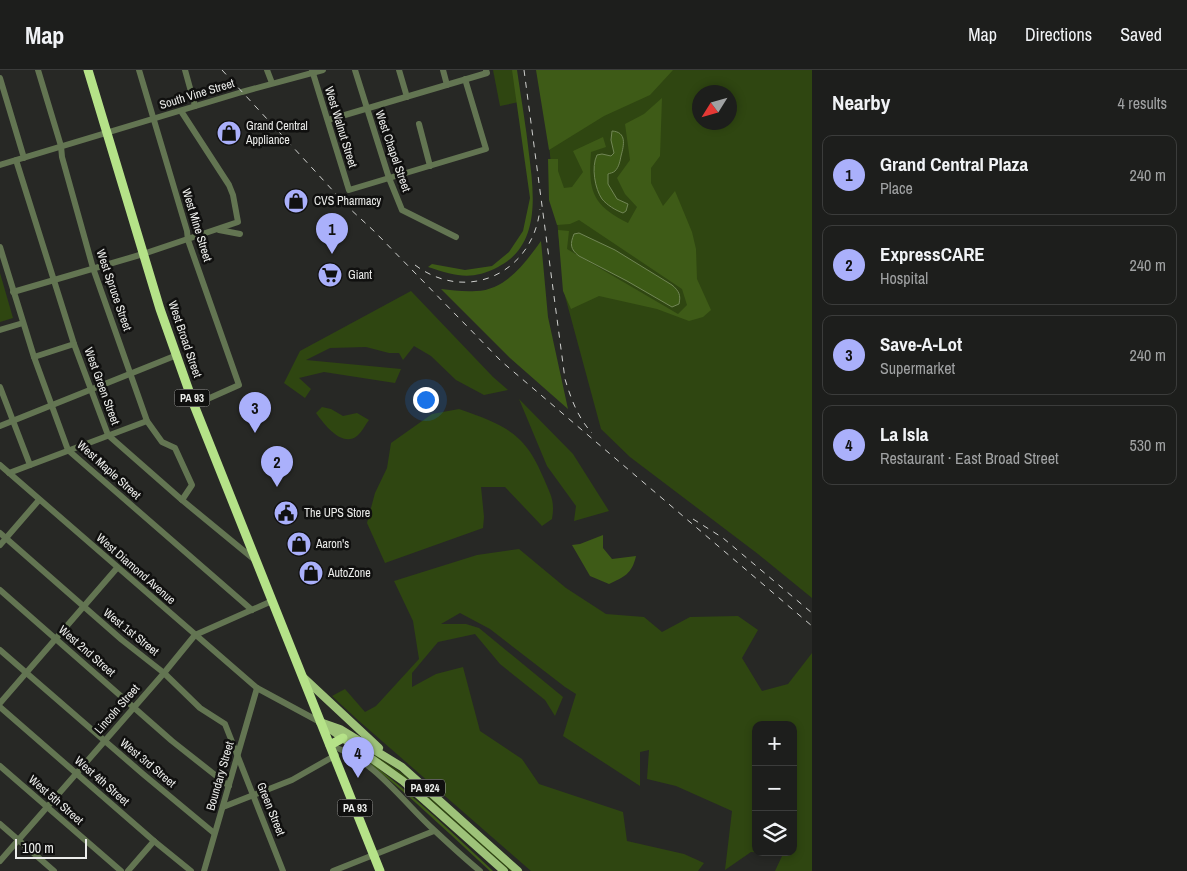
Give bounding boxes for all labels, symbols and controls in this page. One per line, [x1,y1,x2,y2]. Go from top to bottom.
text: Map [25,19,64,51]
text: Map [968,22,997,47]
text: Directions [1025,22,1092,47]
text: Saved [1120,22,1162,47]
street label: South Vine Street [158,75,237,113]
street label: West Walnut Street [321,84,361,170]
north arrow [692,85,737,130]
text: Nearby [832,88,890,117]
text: 4 results [1117,92,1167,114]
street label: West Chapel Street [372,108,415,194]
place label: Grand Central Appliance [245,118,308,148]
shop icon: Grand Central Appliance [216,120,242,146]
text: Grand Central Plaza [880,151,1028,177]
text: 1 [845,164,853,186]
text: 240 m [1130,164,1166,186]
text: Place [880,177,913,199]
street label: West Mine Street [178,186,216,264]
shop icon: CVS Pharmacy [283,188,309,214]
place label: CVS Pharmacy [314,193,381,209]
pin: 1 [316,213,348,254]
text: ExpressCARE [880,241,985,267]
street label: West Spruce Street [93,247,136,333]
text: 2 [845,254,853,276]
text: 240 m [1130,254,1166,276]
supermarket icon: Giant [317,262,343,288]
place label: Giant [348,267,372,283]
text: Hospital [880,267,928,289]
street label: West Broad Street [164,298,206,380]
text: Save-A-Lot [880,331,962,357]
text: 3 [845,344,853,366]
text: 240 m [1130,344,1166,366]
street label: West Green Street [81,345,124,427]
text: Supermarket [880,357,955,379]
your location [413,387,439,413]
road number: PA 93 [174,389,210,406]
pin: 3 [239,392,271,433]
text: La Isla [880,421,929,447]
text: 4 [845,434,853,456]
text: 530 m [1130,434,1166,456]
street label: West Maple Street [74,437,145,503]
pin: 2 [261,446,293,487]
text: Restaurant · East Broad Street [880,447,1059,469]
public building icon: The UPS Store [273,500,299,526]
place label: The UPS Store [304,505,370,521]
street label: West Diamond Avenue [93,530,179,608]
shop icon: Aaron's [286,531,312,557]
place label: Aaron's [315,536,349,552]
shop icon: AutoZone [298,560,324,586]
place label: AutoZone [327,565,371,581]
street label: West 1st Street [100,605,162,659]
street label: West 2nd Street [55,622,119,680]
street label: Lincoln Street [91,681,143,737]
map controls [752,721,797,856]
button: + [752,721,797,766]
street label: West 3rd Street [117,735,179,791]
pin: 4 [342,737,374,778]
street label: Boundary Street [203,739,238,812]
street label: West 4th Street [71,753,133,809]
button: − [752,766,797,811]
street label: West 5th Street [25,772,87,828]
street label: Green Street [253,780,289,838]
road number: PA 924 [405,780,445,796]
road number: PA 93 [338,800,372,816]
button: layers [752,811,797,856]
scale bar [15,836,88,859]
text: 100 m [22,839,54,857]

